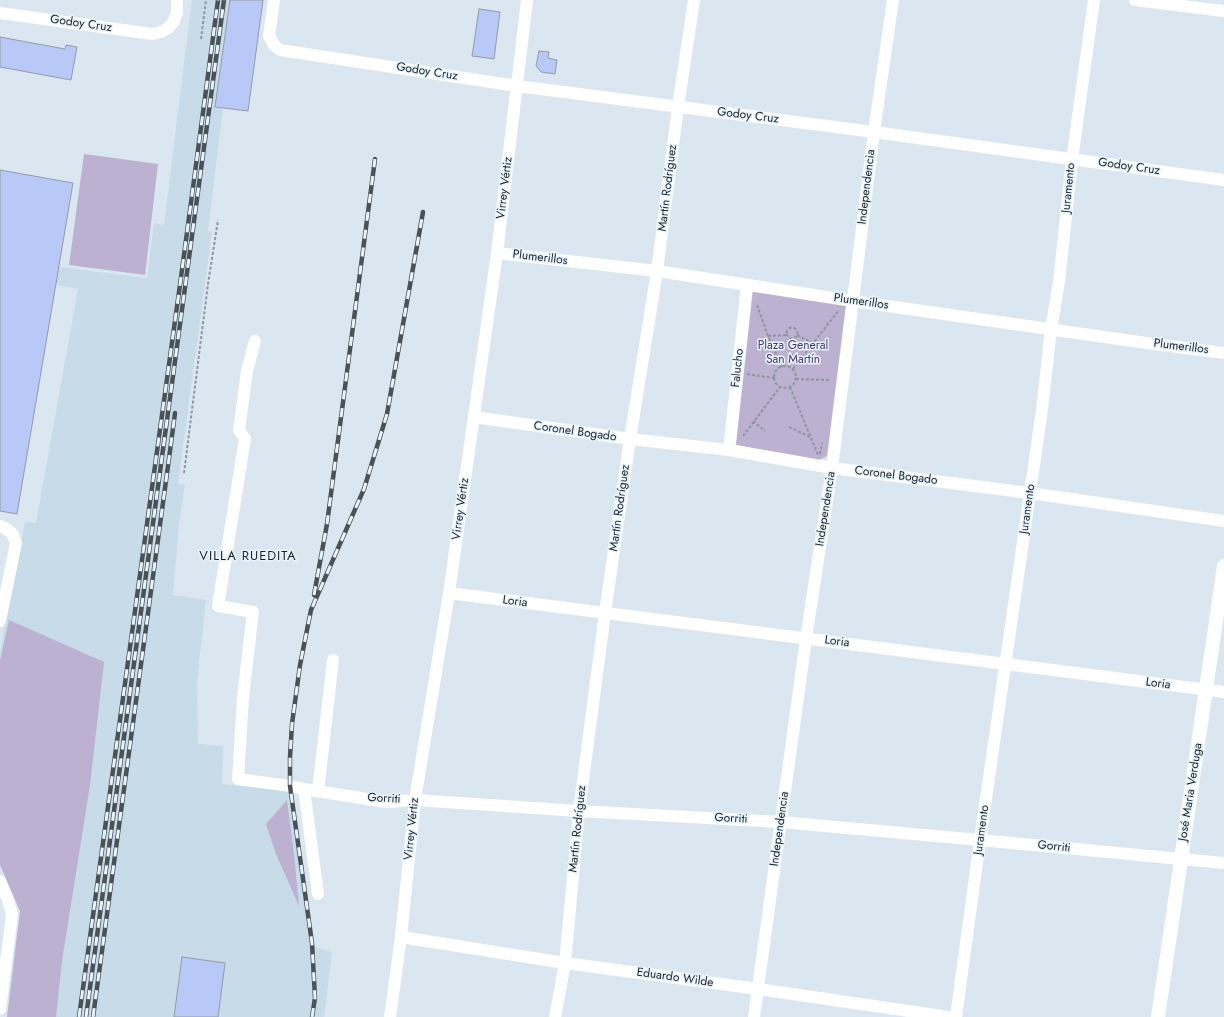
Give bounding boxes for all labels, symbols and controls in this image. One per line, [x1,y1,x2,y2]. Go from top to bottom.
street label: Godoy Cruz [49,13,113,35]
street label: Godoy Cruz [395,60,459,84]
street label: Godoy Cruz [716,105,780,127]
street label: Martín Rodríguez [656,144,680,232]
street label: Independencia [855,149,879,225]
street label: Virrey Vértiz [494,156,516,220]
street label: Godoy Cruz [1097,156,1161,178]
street label: Juramento [1059,162,1079,214]
street label: Plumerillos [512,247,568,269]
street label: Plumerillos [833,291,889,313]
street label: Plumerillos [1153,336,1209,358]
park label: Plaza General San Martín [758,339,828,367]
street label: Falucho [729,348,747,388]
street label: Coronel Bogado [533,419,617,445]
street label: Martín Rodríguez [607,464,633,552]
street label: Coronel Bogado [854,464,938,488]
street label: Independencia [813,471,839,547]
street label: Virrey Vértiz [450,477,472,541]
street label: Juramento [1017,483,1039,535]
district label: VILLA RUEDITA [199,549,297,565]
street label: Loria [502,593,528,611]
street label: Loria [824,633,850,651]
street label: Loria [1145,675,1171,693]
street label: José Maria Verduga [1176,742,1206,842]
street label: Martín Rodríguez [566,785,590,873]
street label: Gorriti [367,791,401,807]
street label: Independencia [768,791,792,867]
street label: Virrey Vértiz [402,797,422,861]
street label: Juramento [971,804,993,856]
street label: Gorriti [714,811,748,827]
street label: Gorriti [1037,838,1071,856]
street label: Eduardo Wilde [636,965,714,991]

